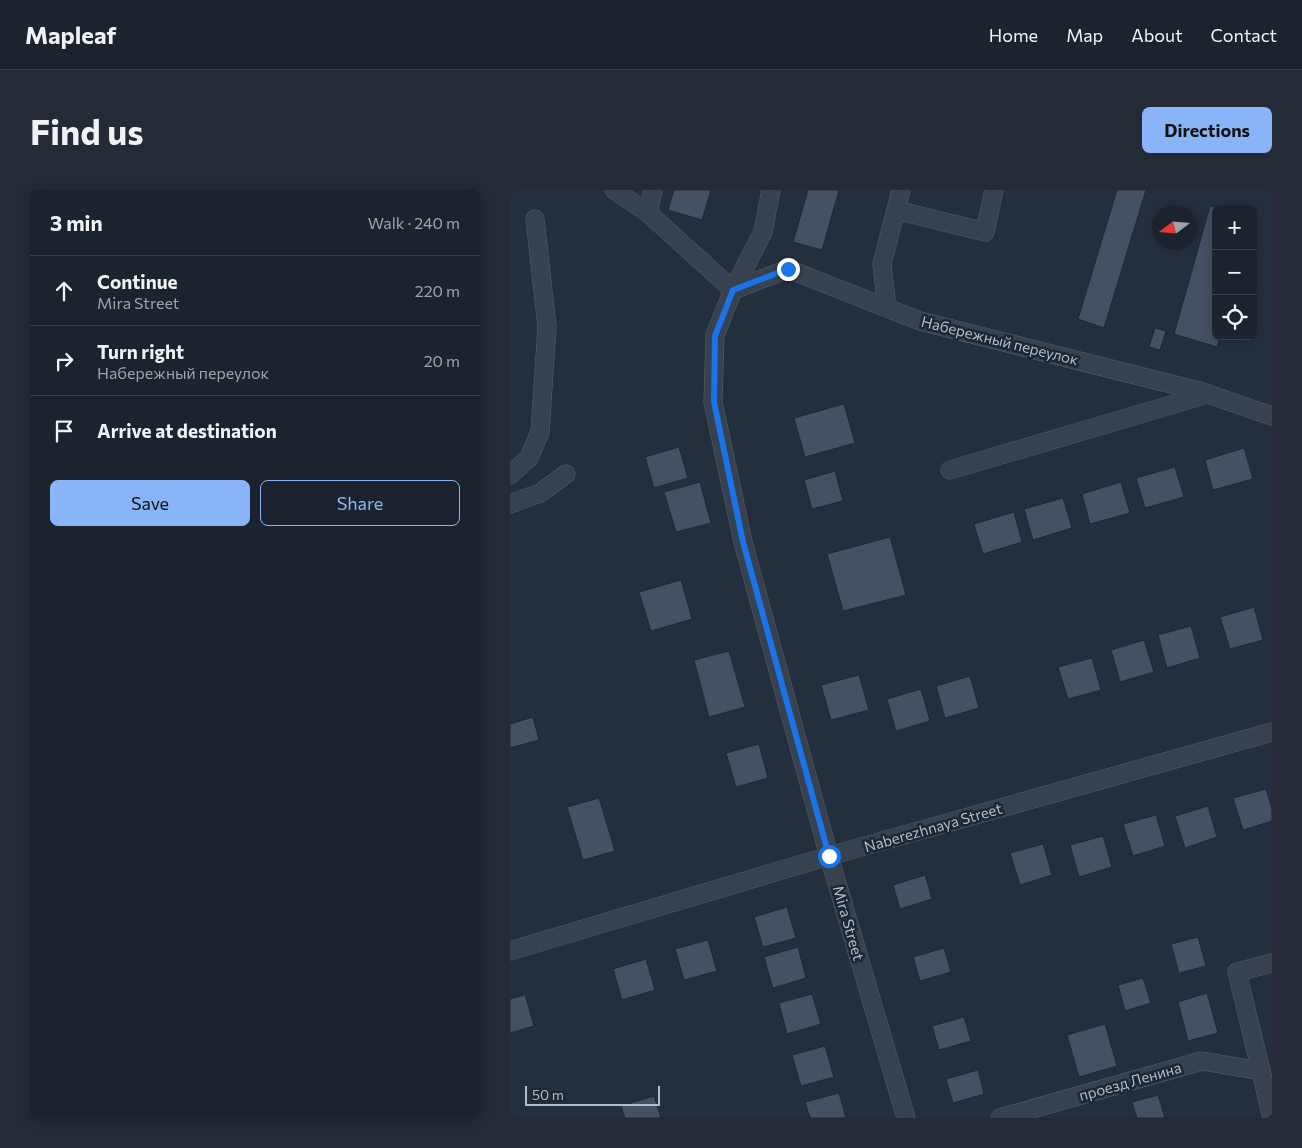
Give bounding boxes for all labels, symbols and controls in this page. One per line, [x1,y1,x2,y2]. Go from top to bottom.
text: Mapleaf [25,20,116,49]
text: Home [989,24,1038,46]
text: Map [1066,24,1103,46]
text: About [1131,24,1183,46]
text: Contact [1211,24,1277,46]
button: Directions [1142,107,1272,153]
text: Find us [30,109,144,152]
north arrow [1152,205,1197,250]
map controls [1212,205,1257,340]
button: + [1212,205,1257,250]
text: 3 min [50,210,103,235]
text: Walk · 240 m [368,213,460,232]
button: − [1212,250,1257,295]
route end [777,258,800,281]
text: Continue [97,270,177,293]
icon: ahead [50,277,78,305]
text: 220 m [415,281,460,300]
text: Mira Street [97,293,179,312]
button: locate [1212,295,1257,340]
street label: Набережный переулок [920,312,1080,368]
text: Turn right [97,340,184,363]
icon: right [50,347,78,375]
text: 20 m [424,351,460,370]
text: Набережный переулок [97,363,269,382]
icon: arrive [50,417,78,445]
text: Arrive at destination [97,419,277,442]
button: Save [50,480,250,526]
button: Share [260,480,460,526]
street label: Naberezhnaya Street [862,799,1004,855]
route start [818,845,841,868]
street label: Mira Street [830,883,868,963]
street label: проезд Ленина [1077,1058,1183,1104]
scale bar [525,1083,660,1106]
text: 50 m [532,1086,564,1103]

